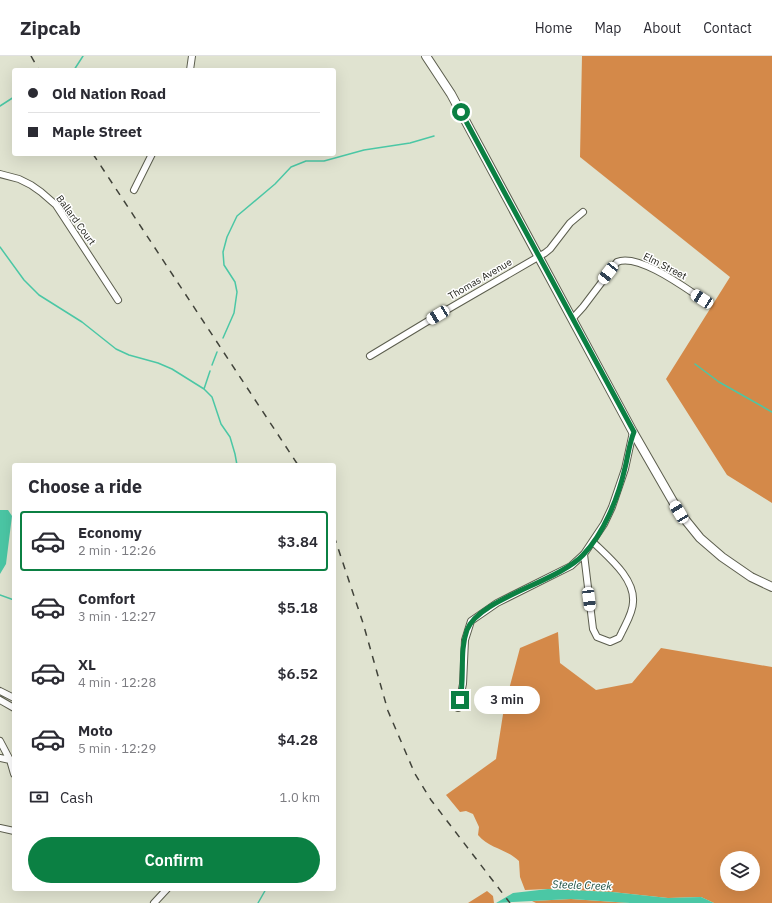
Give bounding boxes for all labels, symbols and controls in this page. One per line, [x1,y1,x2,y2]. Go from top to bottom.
text: Zipcab [20,16,81,40]
text: Home [535,19,572,37]
text: Map [594,19,621,37]
text: About [643,19,681,37]
text: Contact [703,19,752,37]
text: Old Nation Road [52,84,166,103]
route start [452,103,470,121]
text: Maple Street [52,122,142,141]
street label: Ballard Court [53,192,99,248]
street label: Elm Street [641,250,689,283]
street label: Thomas Avenue [446,255,515,303]
car [596,260,620,286]
car [689,287,715,311]
car [425,304,451,326]
text: Choose a ride [28,475,142,498]
car [668,499,690,525]
icon: car [30,523,66,559]
text: Economy [78,523,142,542]
text: $3.84 [278,532,318,551]
text: 2 min · 12:26 [78,542,156,559]
car [582,586,596,612]
icon: car [30,589,66,625]
text: Comfort [78,589,135,608]
text: $5.18 [278,598,318,617]
text: 3 min · 12:27 [78,608,156,625]
icon: car [30,655,66,691]
text: XL [78,655,96,674]
text: $6.52 [278,664,318,683]
text: 4 min · 12:28 [78,674,156,691]
callout: 3 min [474,686,540,714]
route end [451,691,469,709]
text: 3 min [490,691,524,708]
icon: car [30,721,66,757]
text: Moto [78,721,113,740]
text: $4.28 [278,730,318,749]
text: 5 min · 12:29 [78,740,156,757]
icon: cash [28,786,50,808]
text: Cash [60,788,93,807]
text: 1.0 km [280,789,320,806]
button: Confirm [28,837,320,883]
map controls [720,851,760,891]
button: layers [720,851,760,891]
water label: Steele Creek [552,877,612,893]

